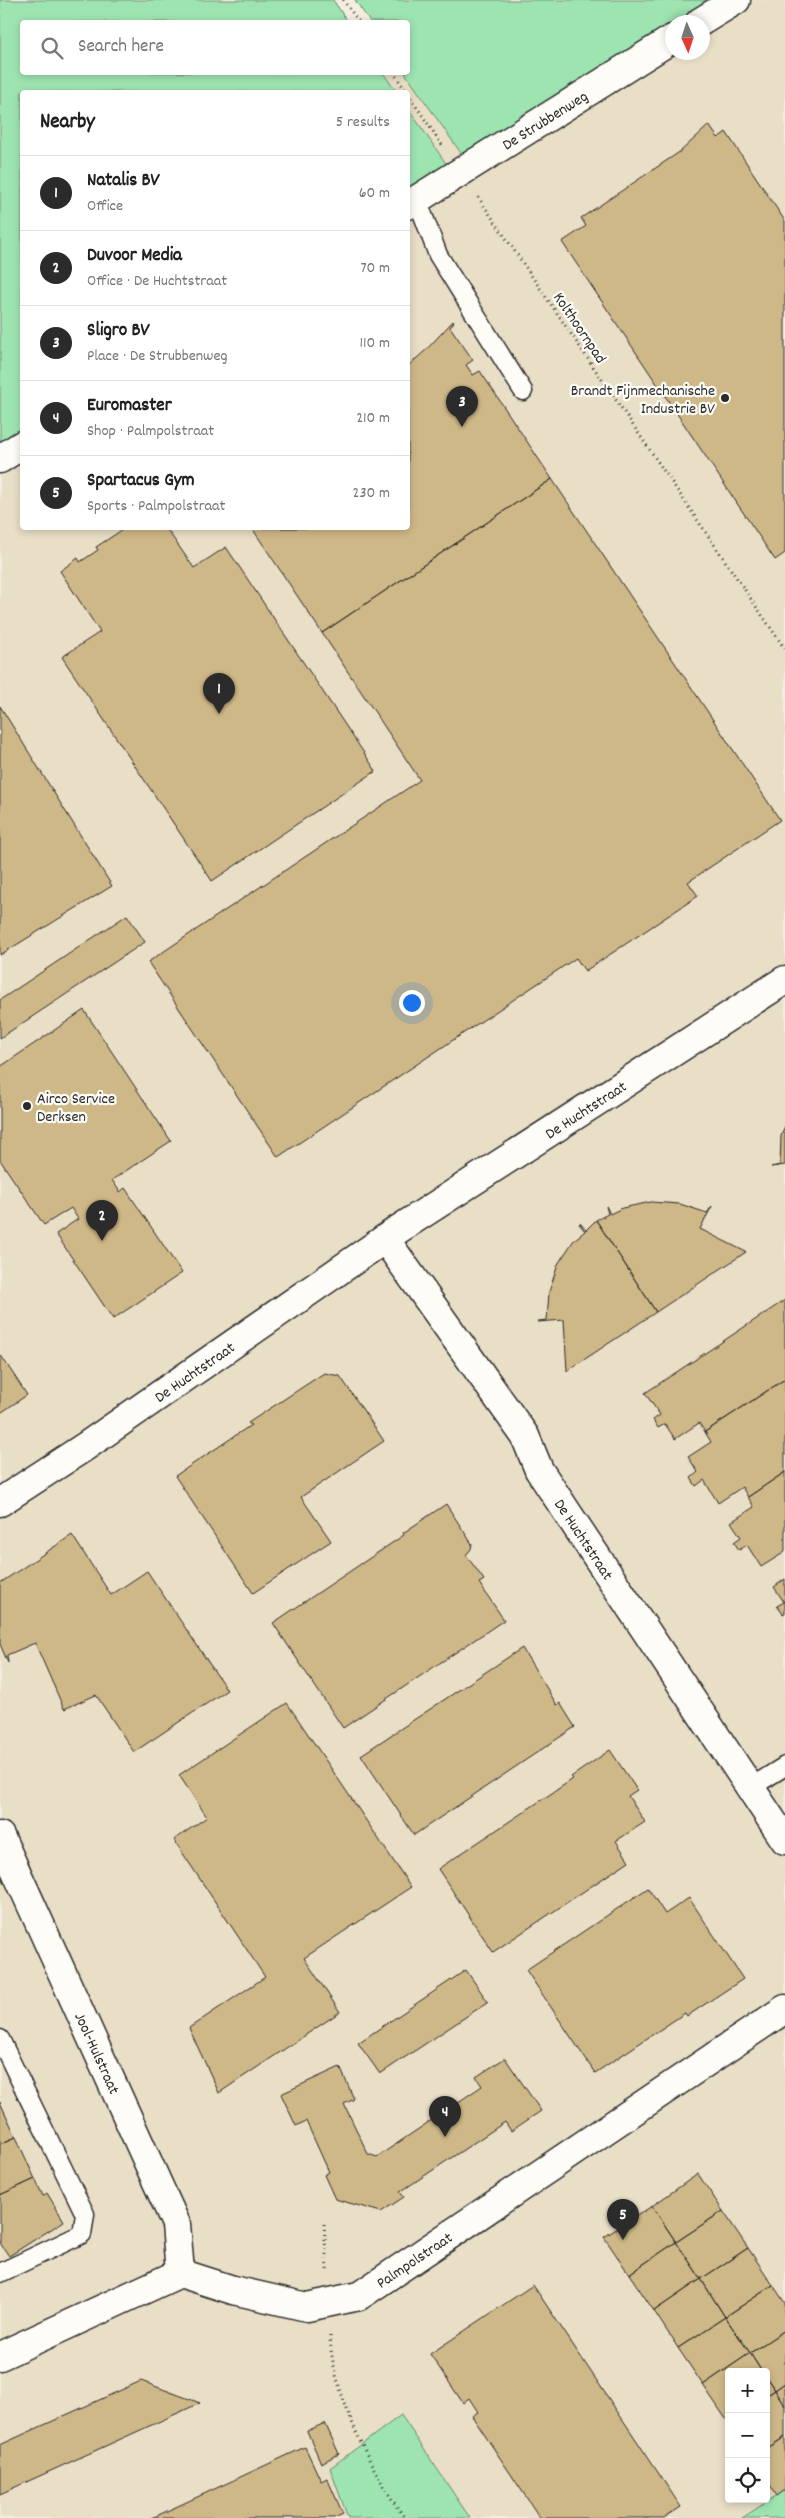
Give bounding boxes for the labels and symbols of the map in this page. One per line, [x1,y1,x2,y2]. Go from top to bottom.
north arrow [665,15,710,60]
street label: De Strubbenweg [498,86,593,157]
street label: Kolthoornpad [547,288,611,369]
place label: Brandt Fijnmechanische Industrie BV [571,380,715,421]
pin: 3 [446,386,478,427]
marker: Brandt Fijnmechanische Industrie BV [719,392,731,404]
pin: 1 [203,673,235,714]
your location [399,990,425,1016]
street label: De Huchtstraat [541,1076,632,1146]
place label: Airco Service Derksen [37,1088,115,1129]
marker: Airco Service Derksen [21,1100,33,1112]
pin: 2 [86,1200,118,1241]
street label: De Huchtstraat [151,1337,240,1409]
street label: De Huchtstraat [547,1495,618,1585]
street label: Jool-Hulstraat [67,2009,125,2099]
pin: 4 [429,2096,461,2137]
pin: 5 [607,2199,639,2240]
street label: Palmpolstraat [372,2227,458,2295]

